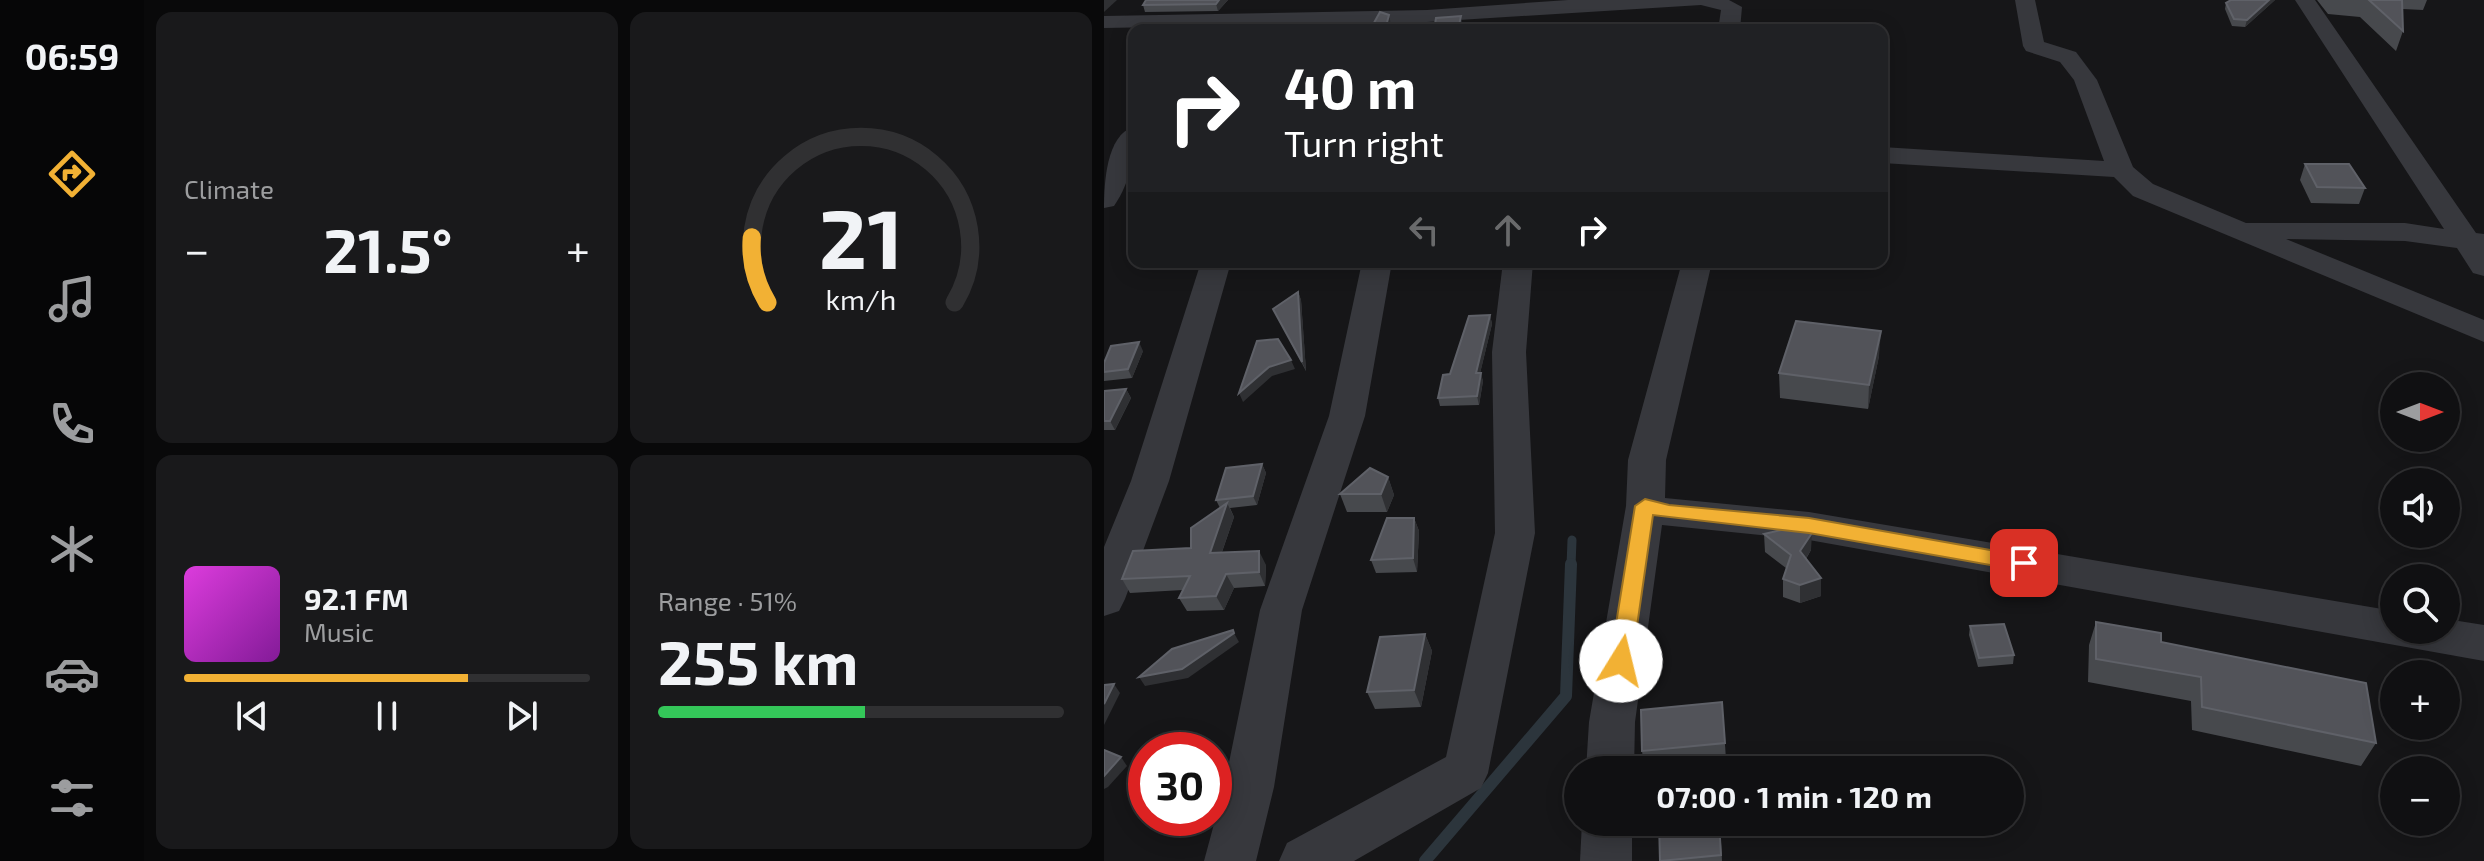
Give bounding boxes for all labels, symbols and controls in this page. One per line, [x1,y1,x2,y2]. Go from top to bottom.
text: 06:59 [25,34,119,77]
text: 40 m [1284,53,1416,120]
icon: right [1152,56,1256,160]
text: Turn right [1284,121,1444,164]
icon: directions [44,146,100,202]
text: Climate [184,173,274,204]
text: 21 [819,186,903,286]
icon: left [1402,208,1446,252]
icon: ahead [1486,208,1530,252]
icon: right [1570,208,1614,252]
text: 21.5° [323,213,452,285]
text: − [184,222,210,275]
text: + [566,222,590,275]
icon: music [44,271,100,327]
text: km/h [826,281,896,316]
north arrow [2380,372,2460,452]
map controls [2380,372,2460,836]
icon: phone [44,396,100,452]
button: sound [2380,468,2460,548]
icon: climate [44,521,100,577]
pin [1990,529,2058,597]
icon: arrive [2002,541,2046,585]
button: search [2380,564,2460,644]
text: 92.1 FM [304,580,409,616]
text: Range · 51% [658,585,797,616]
text: Music [304,616,374,647]
position arrow [1579,619,1663,703]
text: 255 km [658,625,858,697]
icon: car [44,646,100,702]
button: + [2380,660,2460,740]
icon: previous [230,694,274,738]
icon: pause [365,694,409,738]
icon: next [500,694,544,738]
speed limit sign: 30 [1128,732,1232,836]
button: − [2380,756,2460,836]
icon: filters [44,770,100,826]
text: 07:00 · 1 min · 120 m [1656,778,1932,814]

